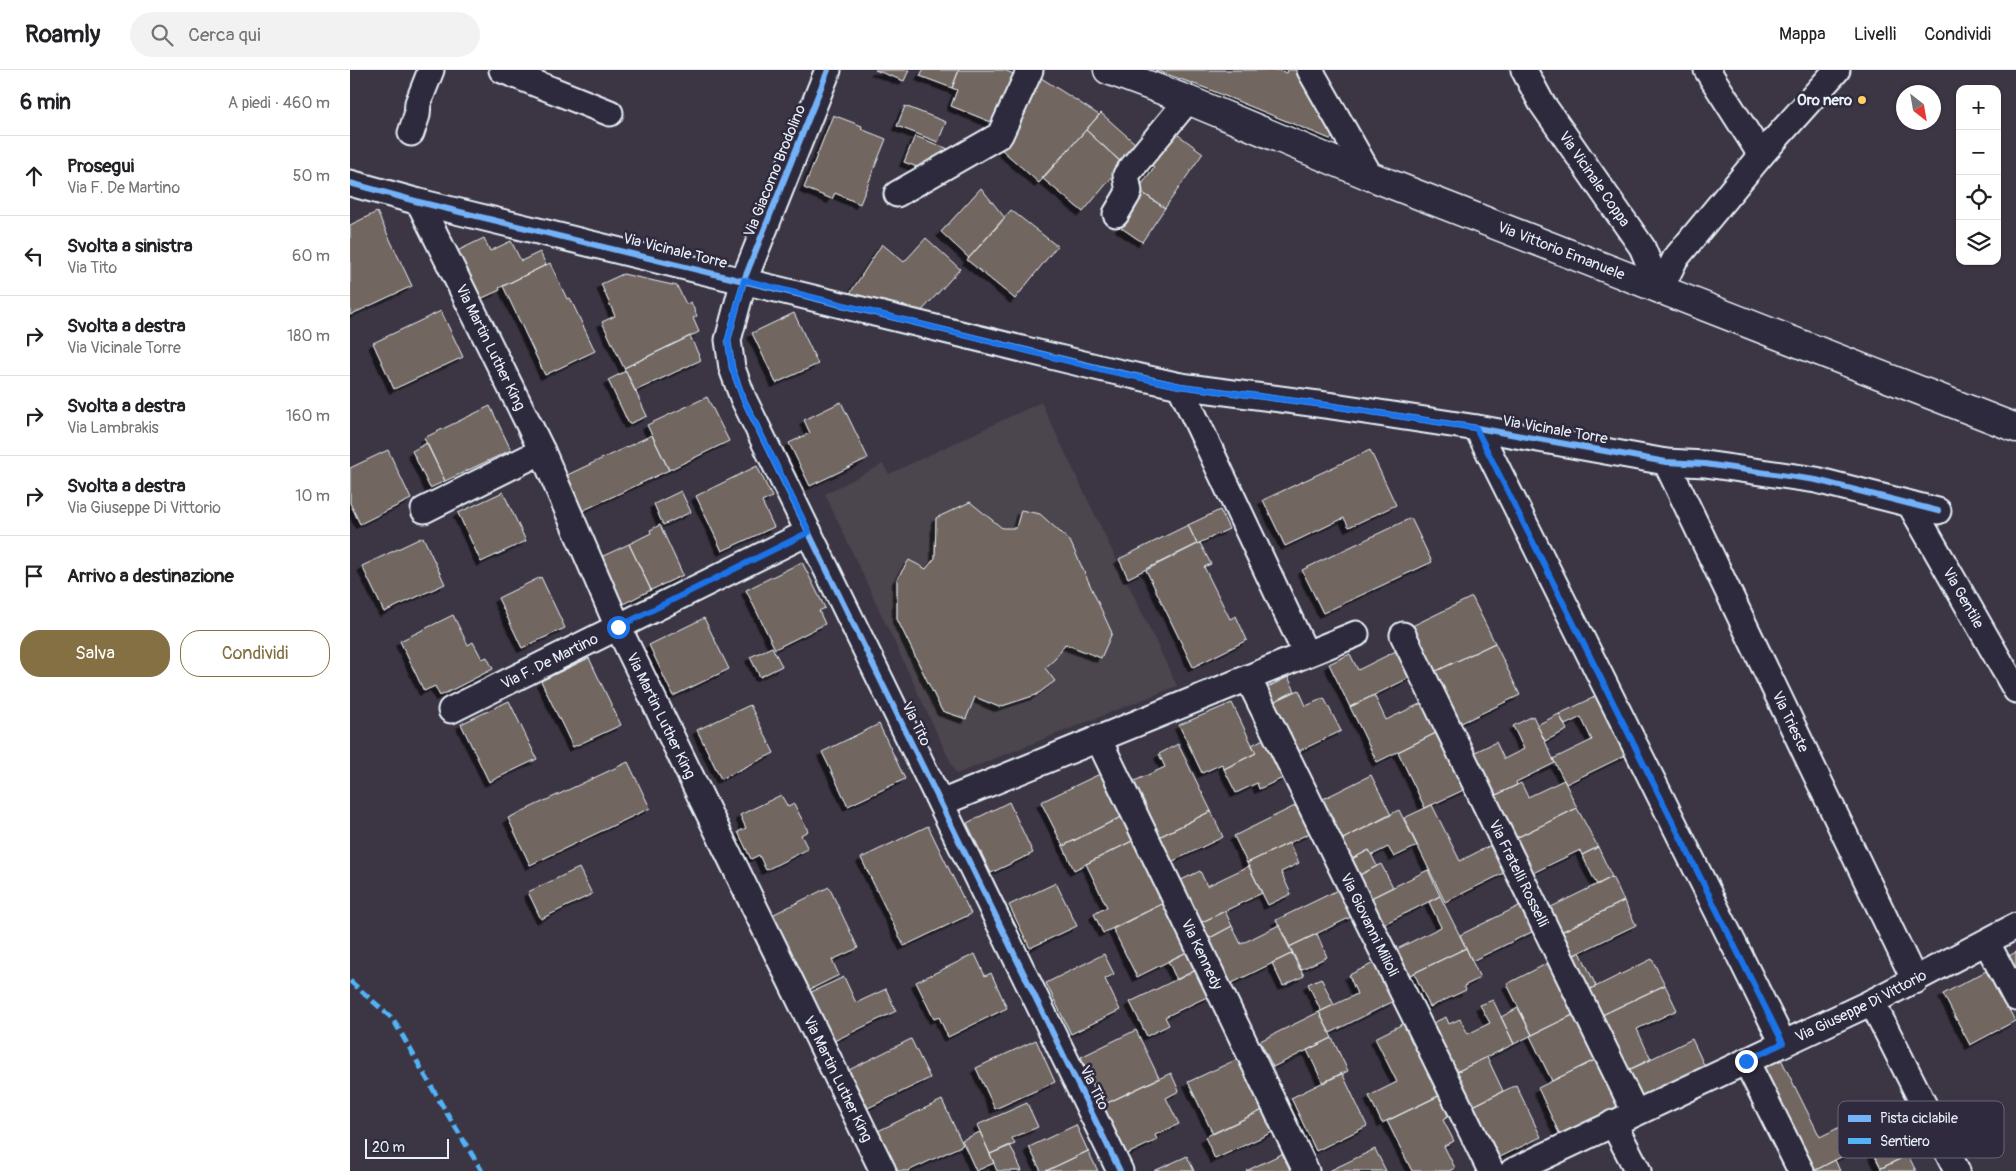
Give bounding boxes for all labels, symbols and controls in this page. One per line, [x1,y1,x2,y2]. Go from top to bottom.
search box [130,12,480,57]
text: Roamly [25,20,100,49]
icon: search [148,21,176,49]
text: Cerca qui [188,23,261,47]
text: Mappa [1779,23,1826,46]
text: Livelli [1854,23,1896,46]
text: Condividi [1924,23,1991,46]
north arrow [1896,85,1941,130]
map controls [1956,85,2001,265]
button: + [1956,85,2001,130]
text: 6 min [20,89,71,116]
place label: Oro nero [1797,91,1852,110]
text: A piedi · 460 m [228,93,330,113]
marker: Oro nero [1856,94,1868,106]
street label: Via Giacomo Brodolino [740,102,810,240]
street label: Via Vicinale Coppa [1555,128,1634,230]
button: − [1956,130,2001,175]
text: Prosegui [67,154,134,178]
icon: ahead [20,162,48,190]
text: 50 m [293,166,330,186]
button: locate [1956,175,2001,220]
text: Via F. De Martino [67,178,180,198]
street label: Via Vittorio Emanuele [1495,217,1628,284]
button: layers [1956,220,2001,265]
street label: Via Vicinale Torre [621,229,730,273]
text: Svolta a sinistra [67,234,193,258]
icon: left [20,242,48,270]
text: 60 m [292,246,330,266]
text: Via Tito [67,258,117,278]
street label: Via Martin Luther King [452,281,530,413]
text: Svolta a destra [67,314,186,338]
icon: right [20,322,48,350]
text: 180 m [287,326,330,346]
text: Via Vicinale Torre [67,338,181,358]
text: Svolta a destra [67,394,186,418]
icon: right [20,402,48,430]
text: 160 m [286,406,330,426]
street label: Via Vicinale Torre [1501,411,1610,449]
text: Via Lambrakis [67,418,159,438]
text: Svolta a destra [67,474,186,498]
icon: right [20,482,48,510]
text: 10 m [295,486,330,506]
text: Via Giuseppe Di Vittorio [67,498,221,518]
icon: arrive [20,562,48,590]
text: Arrivo a destinazione [67,564,234,588]
street label: Via Gentile [1939,564,1989,632]
route start [607,616,630,639]
street label: Via F. De Martino [498,629,601,693]
button: Salva [20,630,170,677]
button: Condividi [180,630,330,677]
street label: Via Martin Luther King [622,649,700,782]
street label: Via Trieste [1768,688,1814,756]
street label: Via Tito [897,699,935,749]
street label: Via Fratelli Rosselli [1485,817,1553,930]
street label: Via Giovanni Milioli [1336,870,1403,980]
street label: Via Kennedy [1177,916,1227,993]
street label: Via Giuseppe Di Vittorio [1792,965,1930,1046]
street label: Via Martin Luther King [799,1013,877,1145]
route end [1735,1050,1758,1073]
street label: Via Tito [1075,1063,1113,1113]
legend [1838,1101,2004,1158]
text: Pista ciclabile [1880,1110,1958,1127]
text: Sentiero [1880,1133,1930,1150]
scale bar [365,1136,449,1159]
text: 20 m [372,1139,405,1156]

